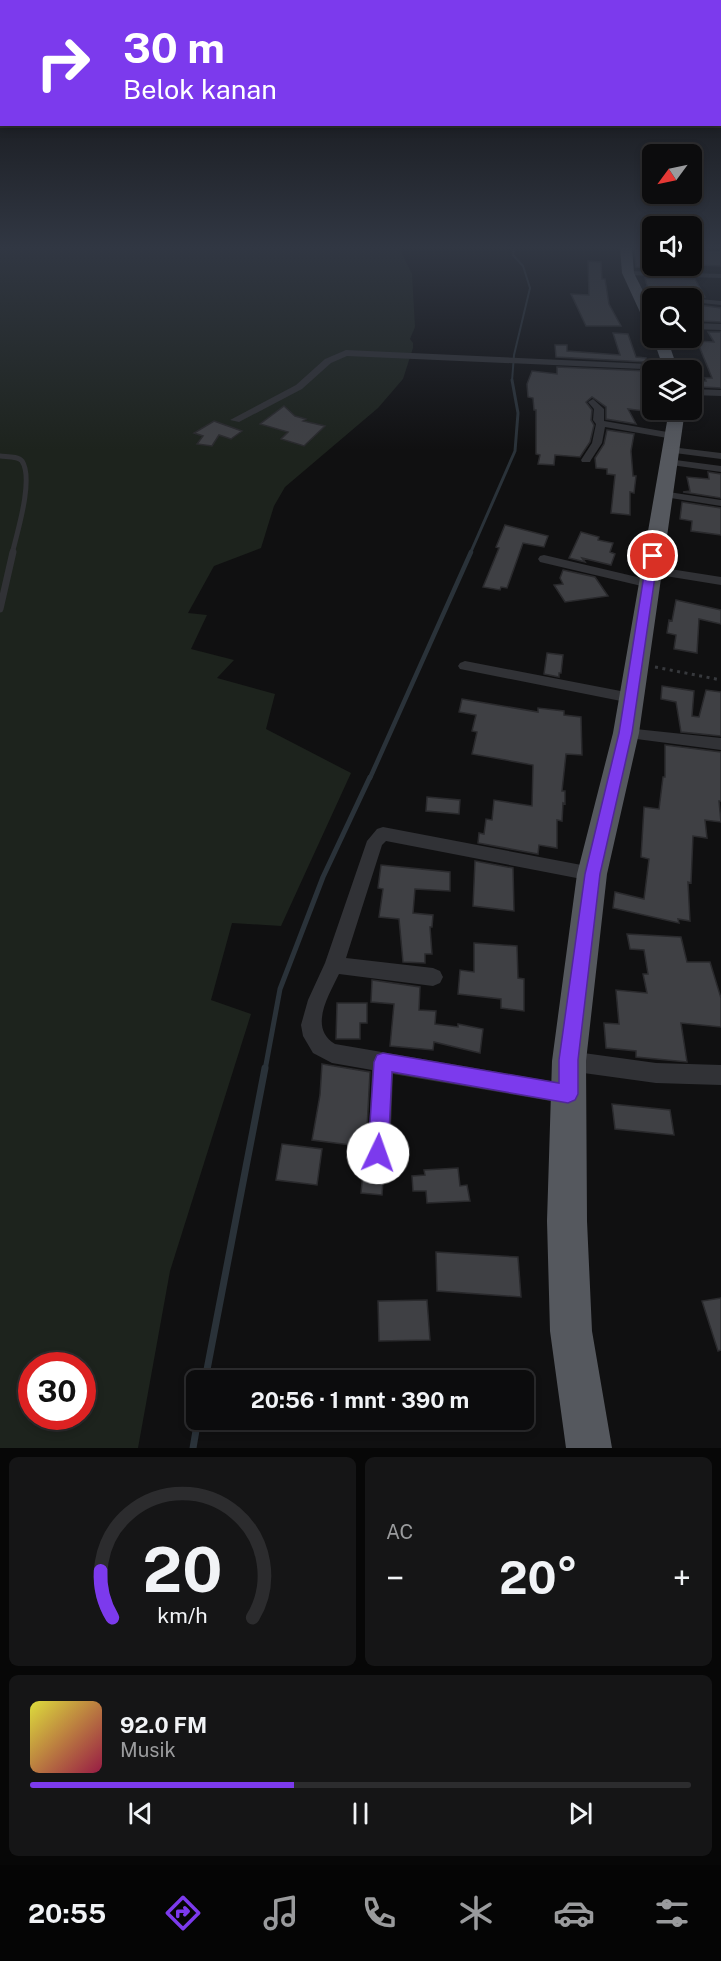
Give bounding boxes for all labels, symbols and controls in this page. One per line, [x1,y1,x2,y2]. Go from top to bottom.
text: 30 m [123,23,225,72]
icon: right [24,24,102,102]
text: Belok kanan [123,73,277,105]
north arrow [642,144,702,204]
map controls [642,144,702,420]
button: sound [642,216,702,276]
button: search [642,288,702,348]
button: layers [642,360,702,420]
pin [627,530,678,581]
icon: arrive [636,539,669,572]
position arrow [346,1121,410,1185]
speed limit sign: 30 [18,1352,96,1430]
text: 20:56 · 1 mnt · 390 m [251,1387,469,1413]
text: AC [386,1520,413,1544]
text: 20 [143,1533,222,1606]
text: 20° [499,1551,578,1604]
text: − [386,1559,404,1597]
text: + [673,1559,691,1597]
text: km/h [157,1604,208,1629]
text: 92.0 FM [120,1712,207,1738]
text: Musik [120,1738,176,1762]
icon: previous [124,1797,157,1830]
icon: pause [344,1797,377,1830]
icon: next [564,1797,597,1830]
icon: directions [162,1892,204,1934]
icon: music [260,1892,302,1934]
icon: phone [358,1892,400,1934]
icon: climate [455,1892,497,1934]
icon: car [553,1892,595,1934]
icon: filters [651,1892,693,1934]
text: 20:55 [28,1897,106,1929]

